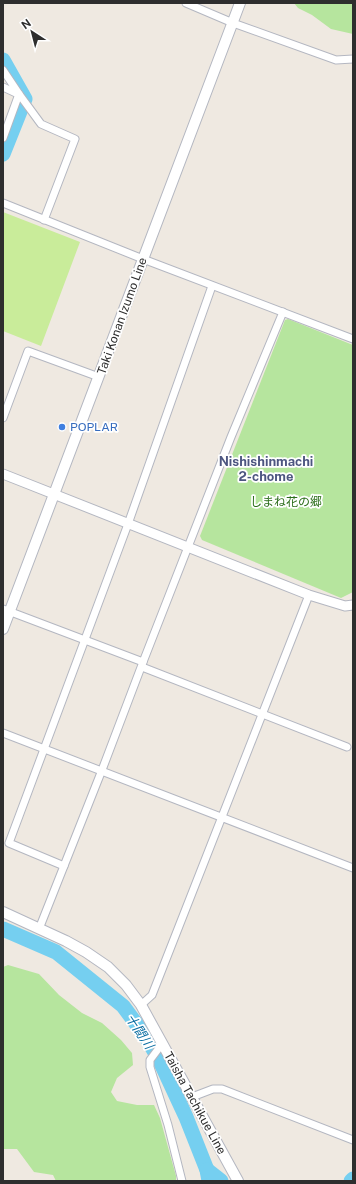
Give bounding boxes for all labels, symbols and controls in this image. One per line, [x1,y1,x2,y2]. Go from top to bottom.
north arrow [12,12,52,52]
text: N [19,17,33,31]
street label: Taki Konan Izumo Line [94,255,150,376]
place label: POPLAR [70,420,118,434]
marker: POPLAR [57,422,67,432]
district label: Nishishinmachi 2-chome [219,454,313,484]
park label: しまね花の郷 [250,495,322,509]
water label: 十間川 [122,1011,158,1053]
street label: Taisha Tachikue Line [161,1049,229,1157]

